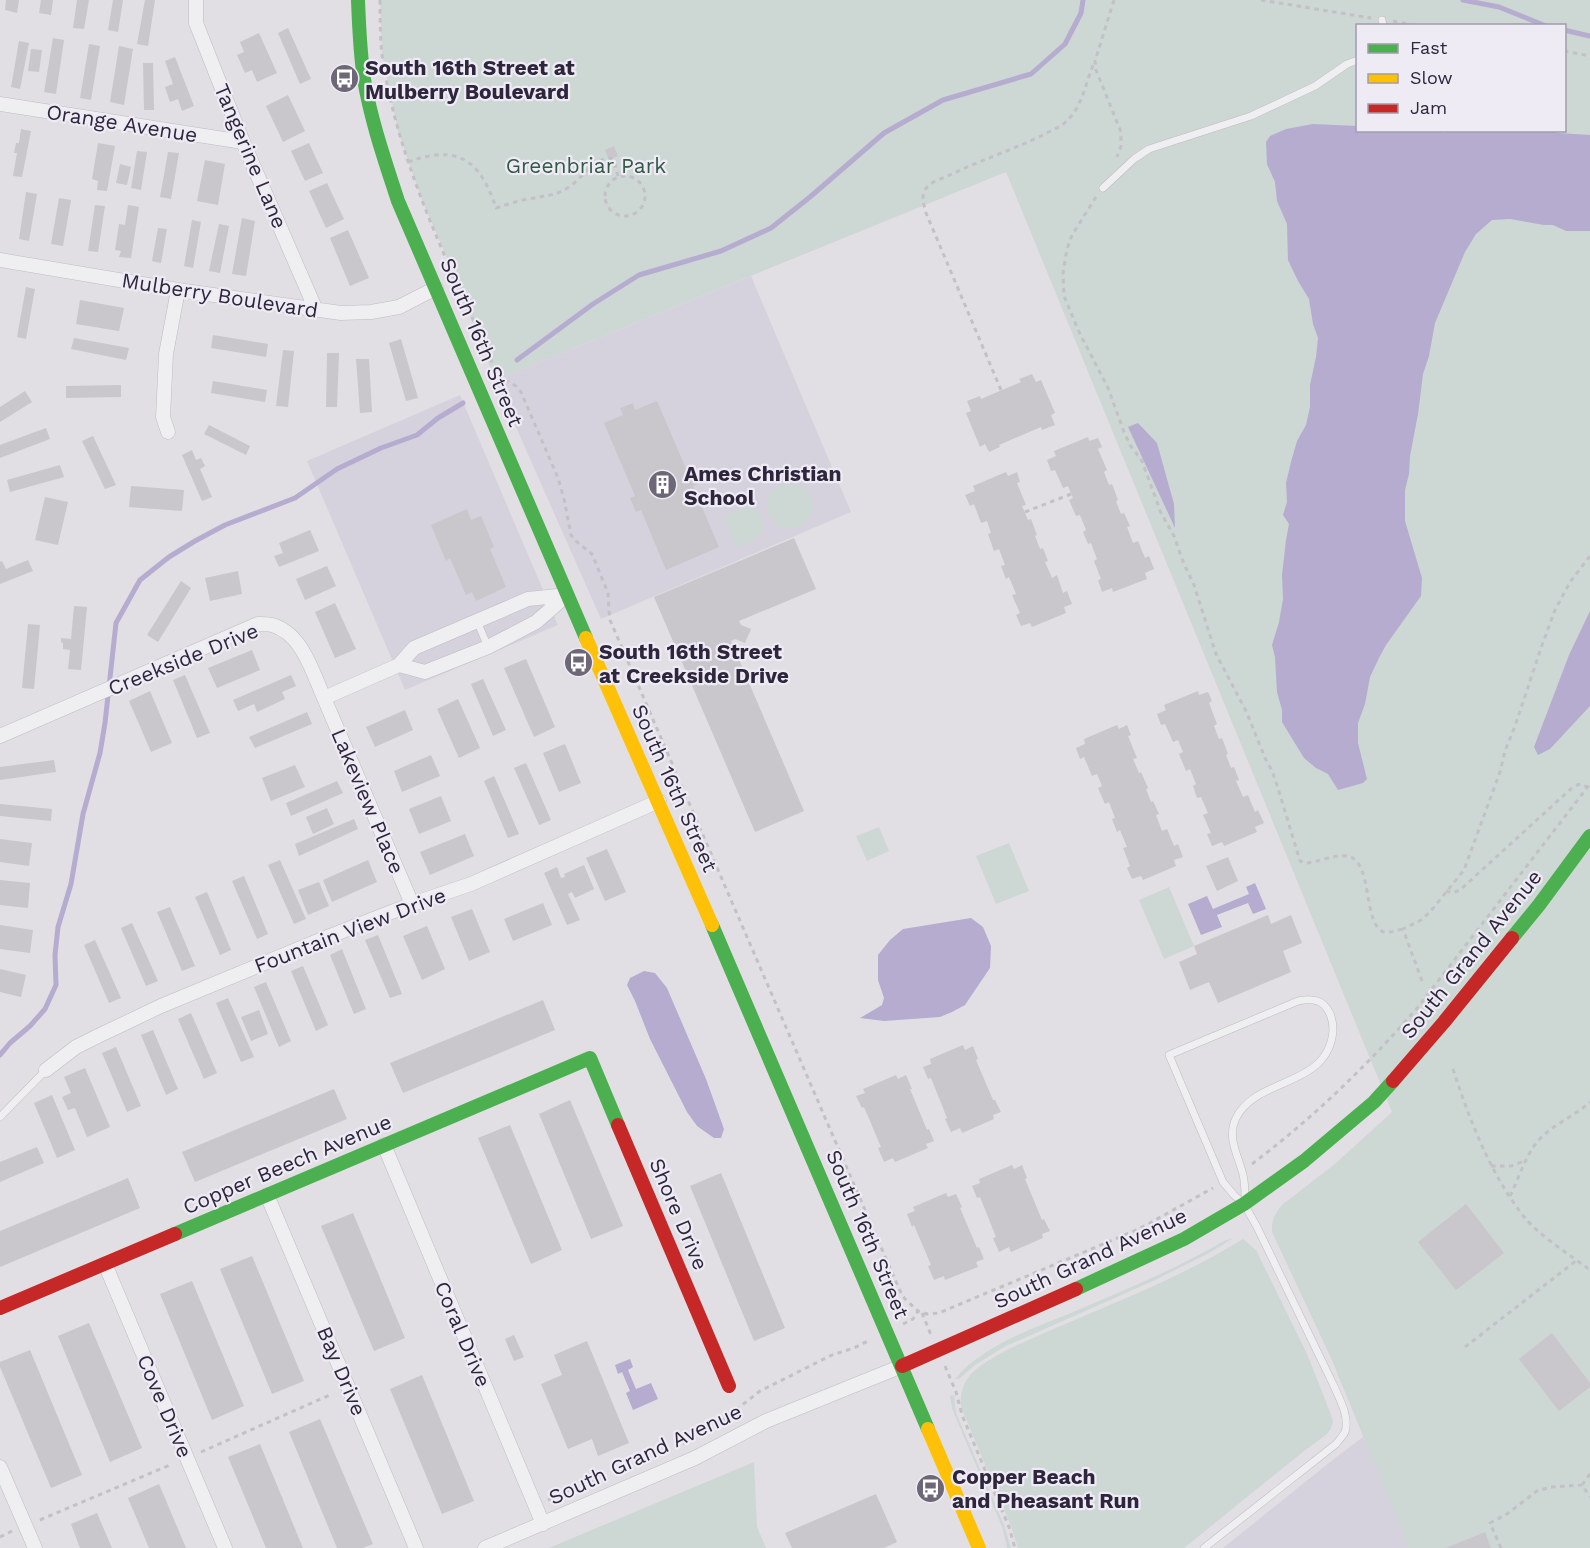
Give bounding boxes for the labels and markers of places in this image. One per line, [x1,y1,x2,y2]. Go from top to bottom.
place label: South 16th Street at Mulberry Boulevard [365,55,575,104]
bus stop icon: South 16th Street at Mulberry Boulevard [328,63,360,95]
place label: Ames Christian School [684,461,841,510]
building icon: Ames Christian School [647,469,679,501]
place label: South 16th Street at Creekside Drive [599,639,789,688]
bus stop icon: South 16th Street at Creekside Drive [562,647,594,679]
place label: Copper Beach and Pheasant Run [952,1464,1140,1513]
bus stop icon: Copper Beach and Pheasant Run [915,1472,947,1504]

